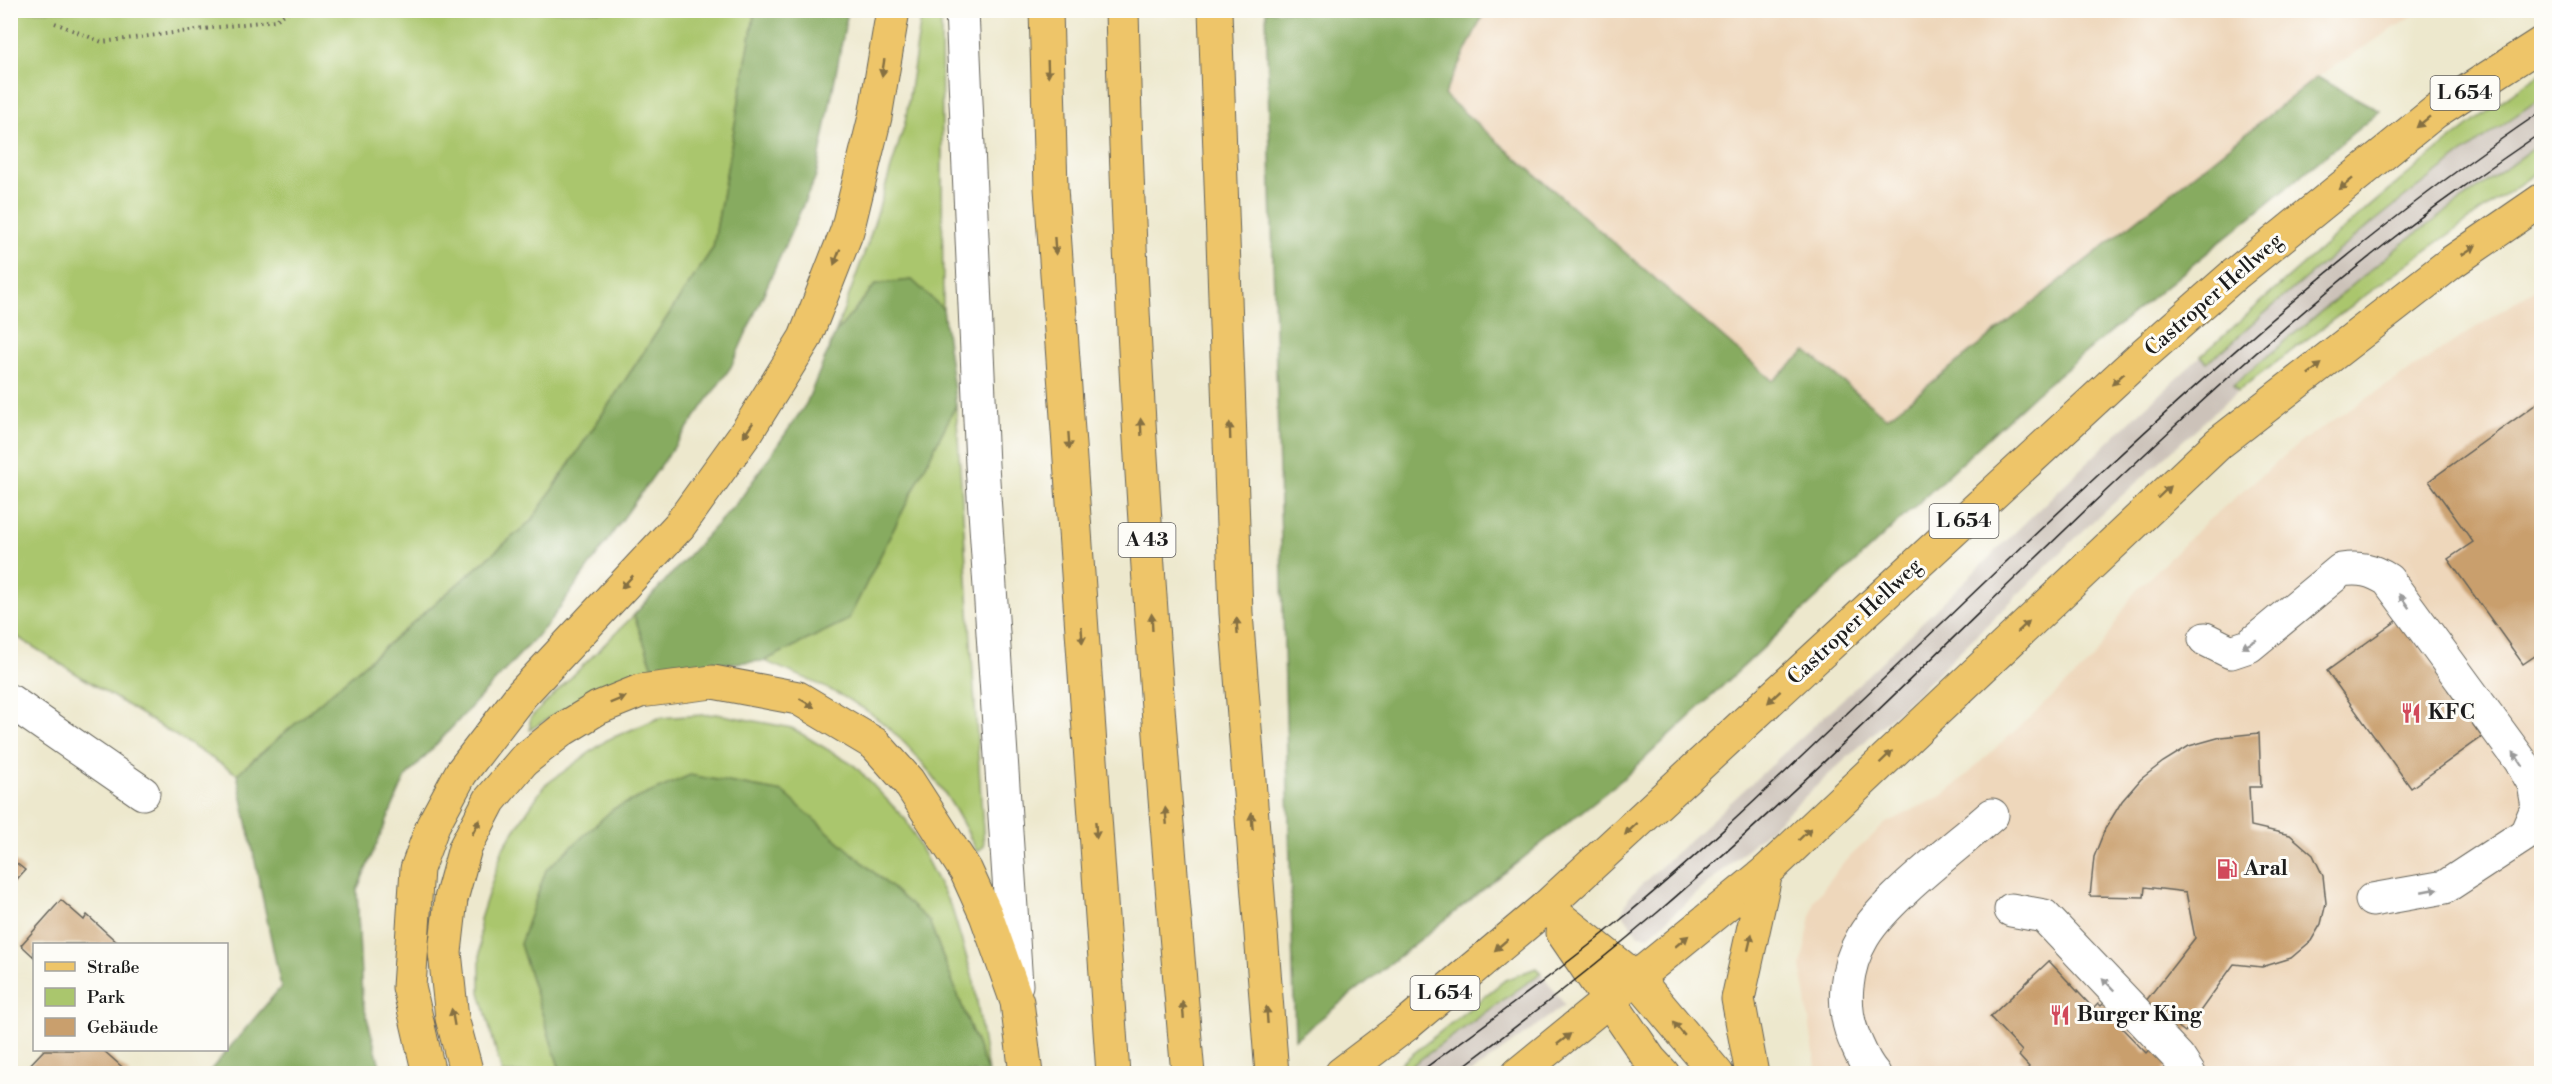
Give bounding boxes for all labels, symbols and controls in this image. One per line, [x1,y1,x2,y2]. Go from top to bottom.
one-way arrow [879,59,888,78]
one-way arrow [1043,59,1052,78]
road number: L 654 [2430,76,2500,110]
one-way arrow [2415,115,2431,128]
one-way arrow [2339,177,2354,190]
street label: Castroper Hellweg [2140,228,2288,362]
one-way arrow [1051,237,1060,256]
one-way arrow [2461,244,2477,256]
one-way arrow [832,248,841,266]
one-way arrow [2307,363,2322,375]
one-way arrow [2111,371,2125,385]
one-way arrow [1136,417,1146,436]
one-way arrow [743,422,754,438]
one-way arrow [1225,422,1234,441]
one-way arrow [1064,431,1073,450]
one-way arrow [2157,486,2171,500]
road number: L 654 [1930,504,1998,538]
road number: A 43 [1118,523,1176,557]
street label: Castroper Hellweg [1782,553,1928,691]
one-way arrow [620,575,634,590]
one-way arrow [2398,593,2410,609]
one-way arrow [1148,612,1157,631]
one-way arrow [1232,617,1242,636]
one-way arrow [2015,621,2030,634]
one-way arrow [1077,626,1087,645]
one-way arrow [2240,639,2257,649]
one-way arrow [1767,690,1782,704]
one-way arrow [609,695,627,705]
one-way arrow [799,698,815,709]
place label: KFC [2428,700,2475,726]
restaurant icon: KFC [2399,701,2423,725]
one-way arrow [1879,750,1893,764]
one-way arrow [2512,751,2524,767]
one-way arrow [1161,807,1170,826]
one-way arrow [1247,811,1257,830]
one-way arrow [471,819,481,836]
one-way arrow [1091,820,1100,839]
one-way arrow [1624,822,1639,836]
one-way arrow [1798,828,1812,842]
place label: Aral [2243,856,2288,882]
fuel station icon: Aral [2215,857,2239,881]
one-way arrow [2421,885,2440,894]
one-way arrow [1746,933,1756,951]
one-way arrow [1674,935,1690,948]
one-way arrow [1494,938,1509,951]
legend [33,943,228,1051]
text: Straße [87,956,140,979]
road number: L 654 [1410,976,1480,1010]
one-way arrow [2102,977,2116,991]
text: Park [87,986,126,1009]
one-way arrow [1178,1001,1187,1020]
place label: Burger King [2077,1002,2203,1028]
restaurant icon: Burger King [2048,1003,2072,1027]
one-way arrow [1262,1006,1272,1025]
one-way arrow [448,1007,457,1026]
text: Gebäude [87,1016,158,1039]
one-way arrow [1673,1021,1686,1037]
one-way arrow [1556,1032,1572,1045]

